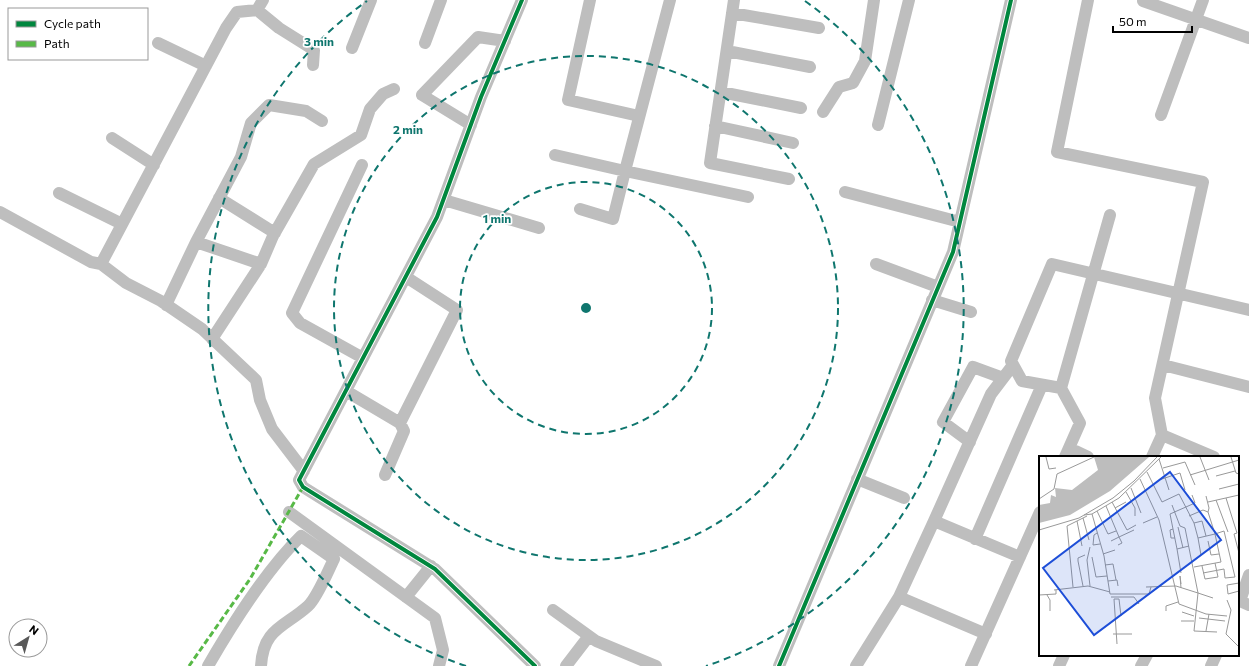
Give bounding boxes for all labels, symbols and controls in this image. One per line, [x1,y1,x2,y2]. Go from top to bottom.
legend [8,8,148,60]
scale bar [1113,8,1192,34]
text: 50 m [1119,14,1147,28]
text: Cycle path [44,16,101,30]
text: 3 min [304,34,334,48]
text: Path [44,36,70,50]
text: 2 min [393,122,423,136]
text: 1 min [483,211,511,225]
centre of rings [579,301,593,315]
inset map [1039,456,1239,656]
north arrow [8,618,48,658]
text: N [27,622,42,637]

